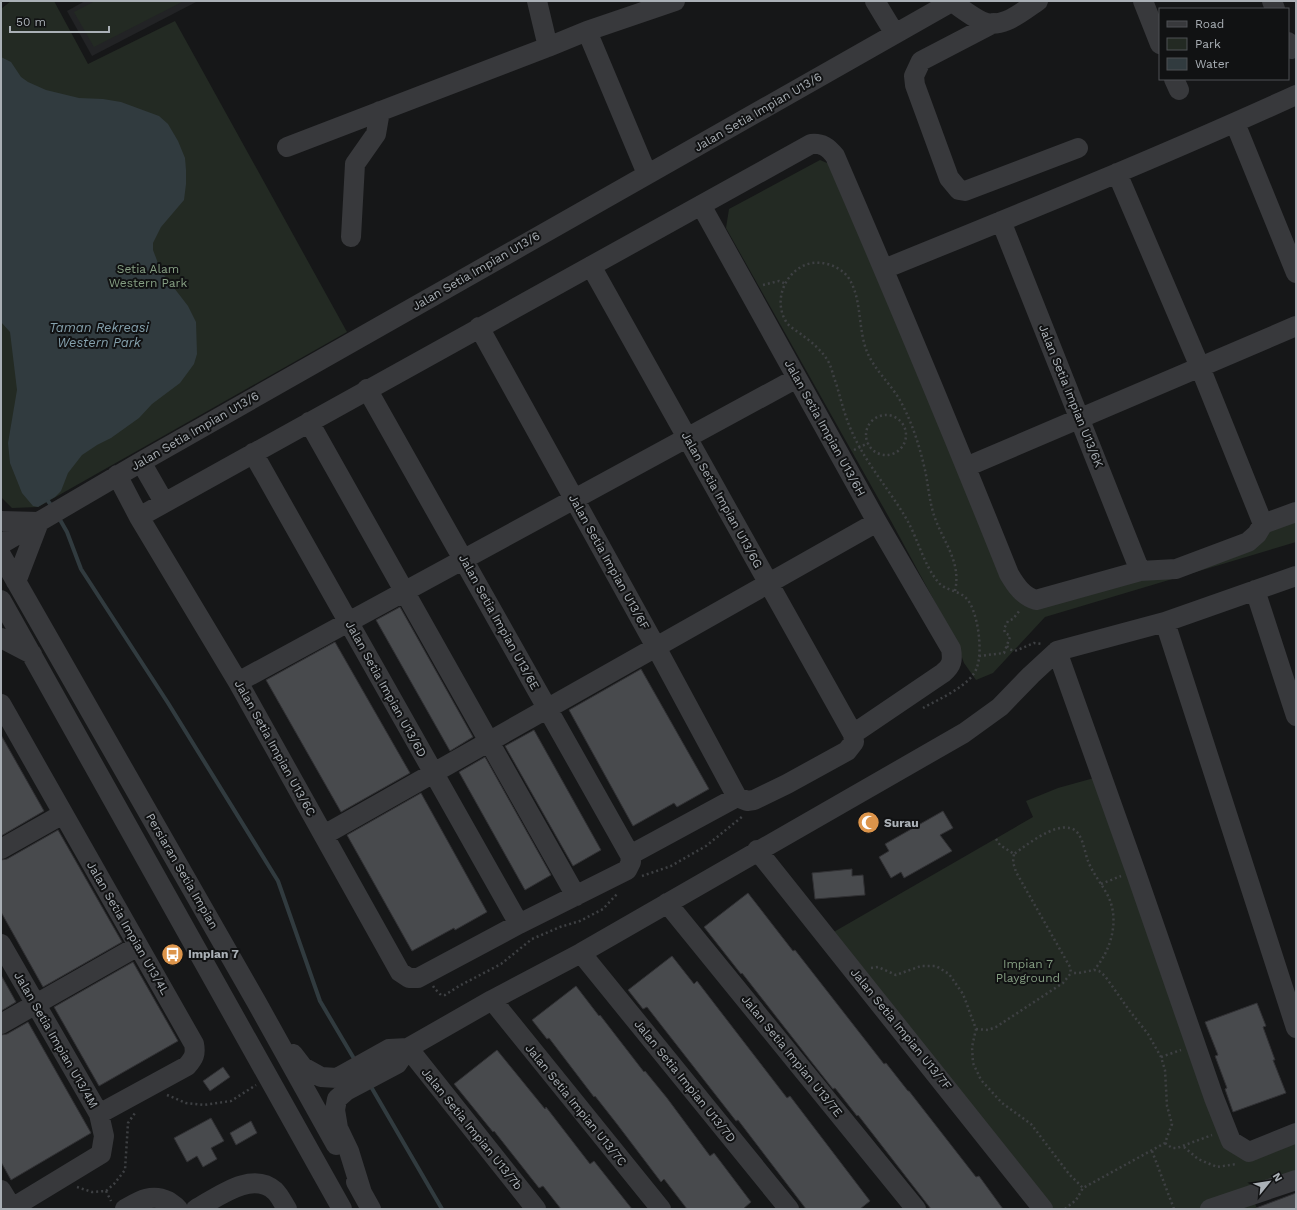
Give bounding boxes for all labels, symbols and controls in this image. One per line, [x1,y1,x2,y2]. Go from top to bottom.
scale bar [10,8,109,34]
legend [1159,8,1289,80]
text: 50 m [16,15,46,29]
text: Road [1195,17,1224,31]
text: Park [1195,37,1221,51]
text: Water [1195,57,1230,71]
street label: Jalan Setia Impian U13/6 [692,70,824,154]
street label: Jalan Setia Impian U13/6 [410,229,542,313]
park label: Setia Alam Western Park [109,262,187,290]
water label: Taman Rekreasi Western Park [49,320,149,350]
street label: Jalan Setia Impian U13/6K [1036,322,1106,470]
street label: Jalan Setia Impian U13/6H [782,357,868,499]
street label: Jalan Setia Impian U13/6 [129,389,261,473]
street label: Jalan Setia Impian U13/6G [679,429,765,571]
street label: Jalan Setia Impian U13/6F [566,492,652,632]
street label: Jalan Setia Impian U13/6E [456,552,542,692]
street label: Jalan Setia Impian U13/6D [343,618,429,760]
street label: Jalan Setia Impian U13/6C [232,678,318,818]
mosque icon: Surau [856,810,882,836]
street label: Persiaran Setia Impian [143,811,221,931]
place label: Surau [884,816,919,830]
street label: Jalan Setia Impian U13/4L [84,859,172,997]
bus stop icon: Impian 7 [160,941,186,967]
place label: Impian 7 [188,947,239,961]
park label: Impian 7 Playground [996,957,1060,985]
street label: Jalan Setia Impian U13/7F [848,966,954,1092]
street label: Jalan Setia Impian U13/4M [11,969,101,1111]
street label: Jalan Setia Impian U13/7E [739,992,846,1120]
street label: Jalan Setia Impian U13/7D [631,1017,739,1145]
street label: Jalan Setia Impian U13/7C [522,1041,630,1169]
street label: Jalan Setia Impian U13/7b [419,1065,525,1193]
north arrow [1249,1162,1289,1202]
text: N [1270,1170,1285,1184]

